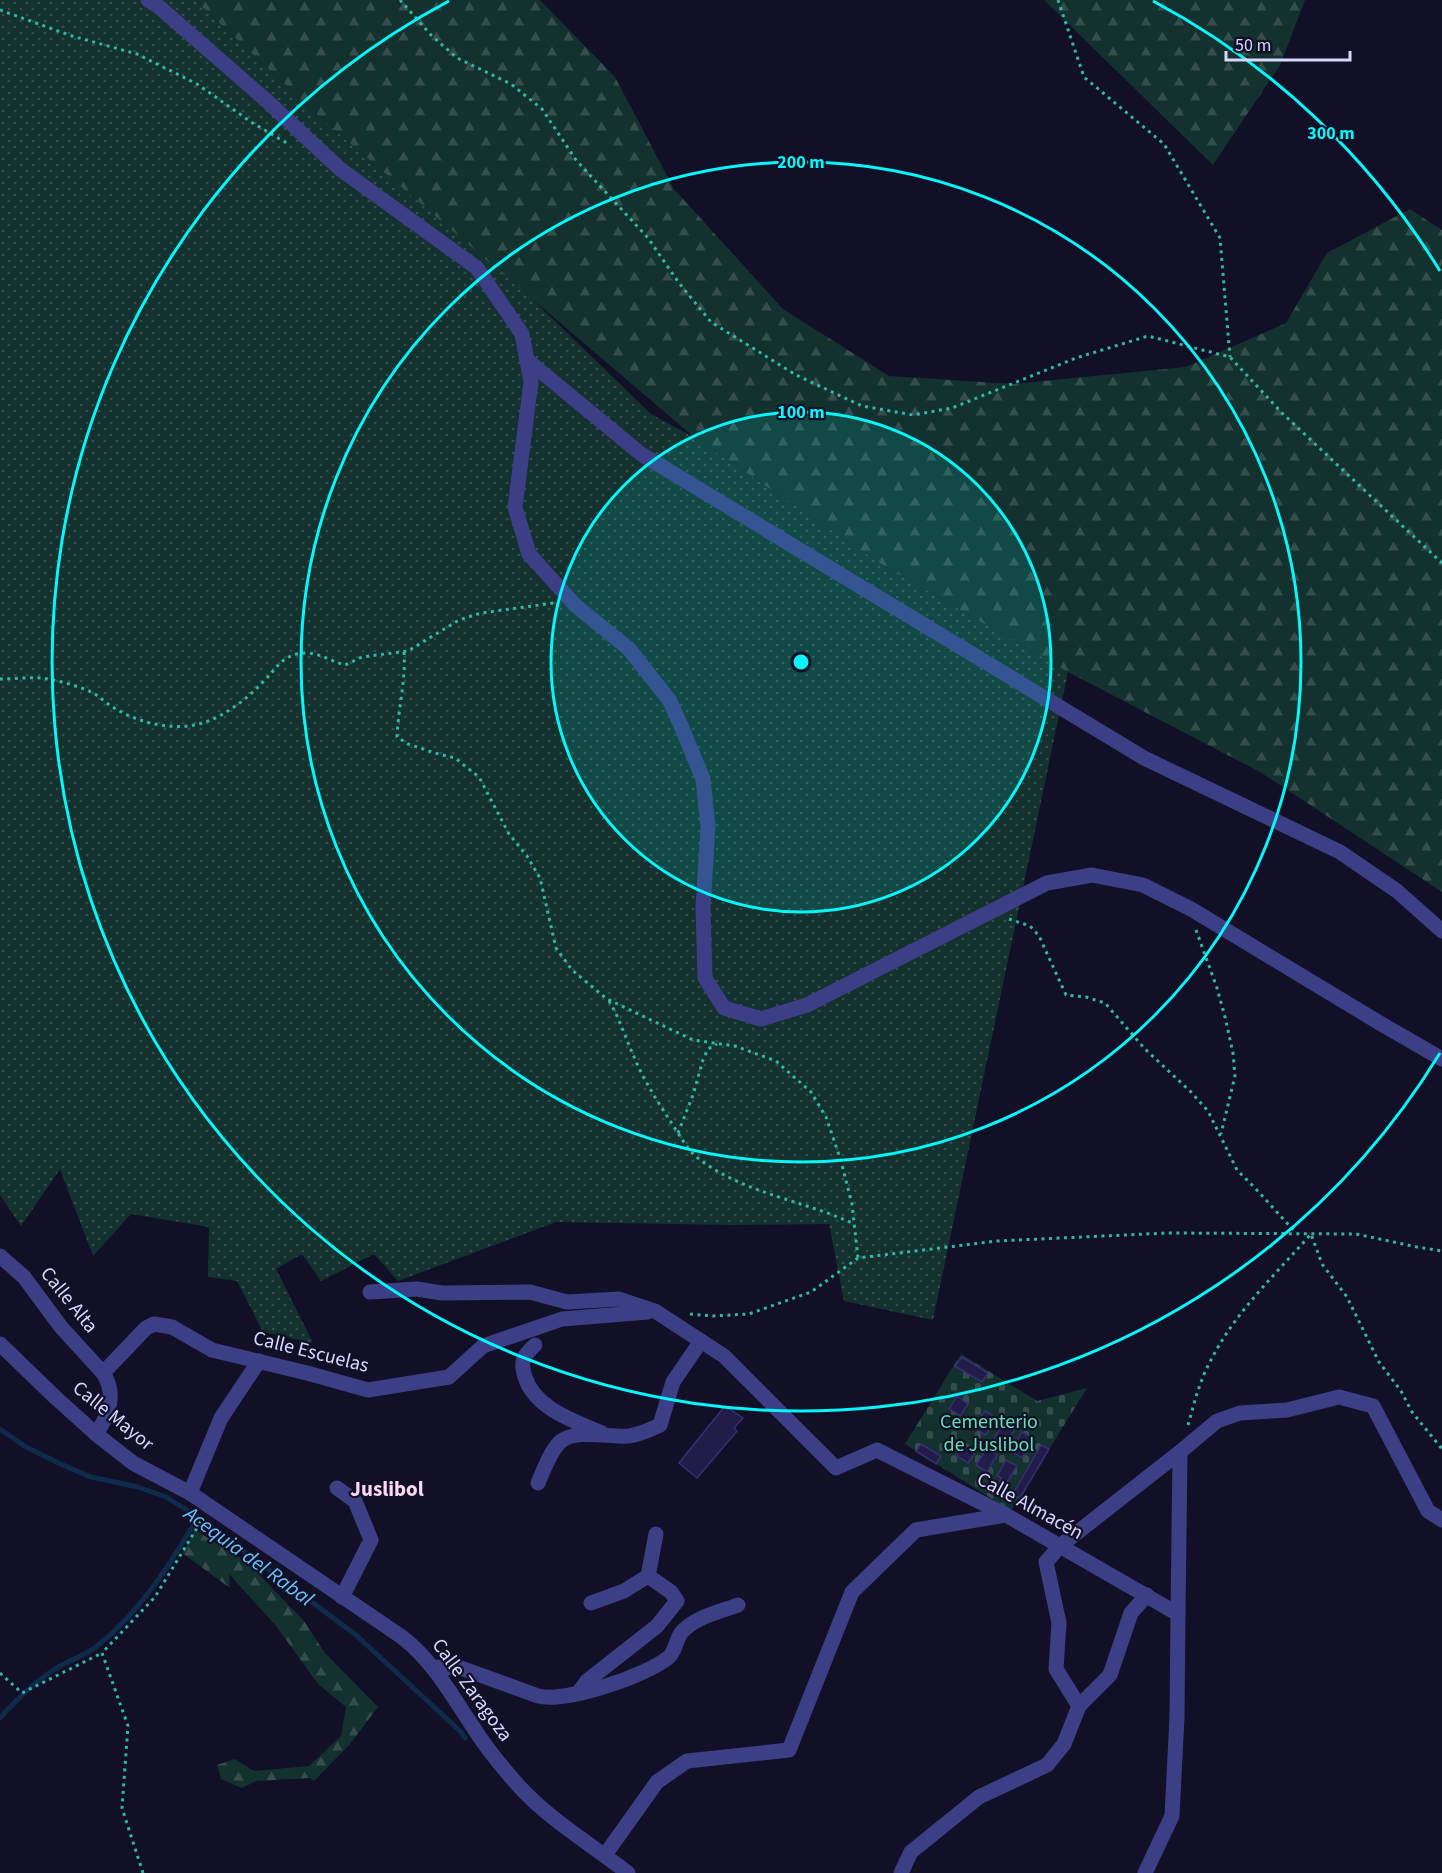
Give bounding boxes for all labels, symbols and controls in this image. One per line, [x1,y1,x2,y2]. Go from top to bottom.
scale bar [1226,24,1350,62]
text: 50 m [1235,33,1271,58]
text: 300 m [1307,121,1355,146]
text: 200 m [777,150,825,175]
text: 100 m [777,400,825,425]
centre of rings [791,652,811,672]
street label: Calle Alta [34,1261,104,1339]
street label: Calle Escuelas [250,1324,372,1380]
street label: Calle Mayor [66,1375,160,1458]
park label: Cementerio de Juslibol [940,1408,1038,1459]
street label: Calle Almacén [972,1465,1088,1547]
district label: Juslibol [350,1474,424,1504]
water label: Acequia del Rabal [176,1498,321,1614]
street label: Calle Zaragoza [425,1633,519,1747]

